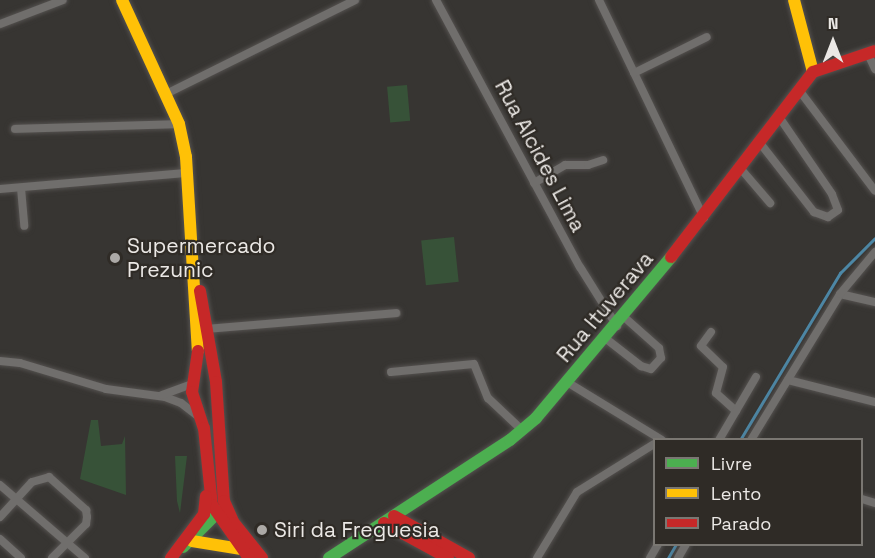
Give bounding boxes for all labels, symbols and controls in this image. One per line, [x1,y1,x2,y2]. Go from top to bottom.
north arrow [803,12,863,72]
text: N [828,13,838,34]
street label: Rua Alcides Lima [489,76,591,236]
place label: Supermercado Prezunic [127,233,275,283]
street label: Rua Ituverava [551,247,659,367]
marker: Supermercado Prezunic [108,251,122,265]
legend [653,438,863,546]
text: Livre [711,452,752,475]
text: Lento [711,482,761,505]
text: Parado [711,512,771,535]
place label: Siri da Freguesia [274,517,440,543]
marker: Siri da Freguesia [255,523,269,537]

